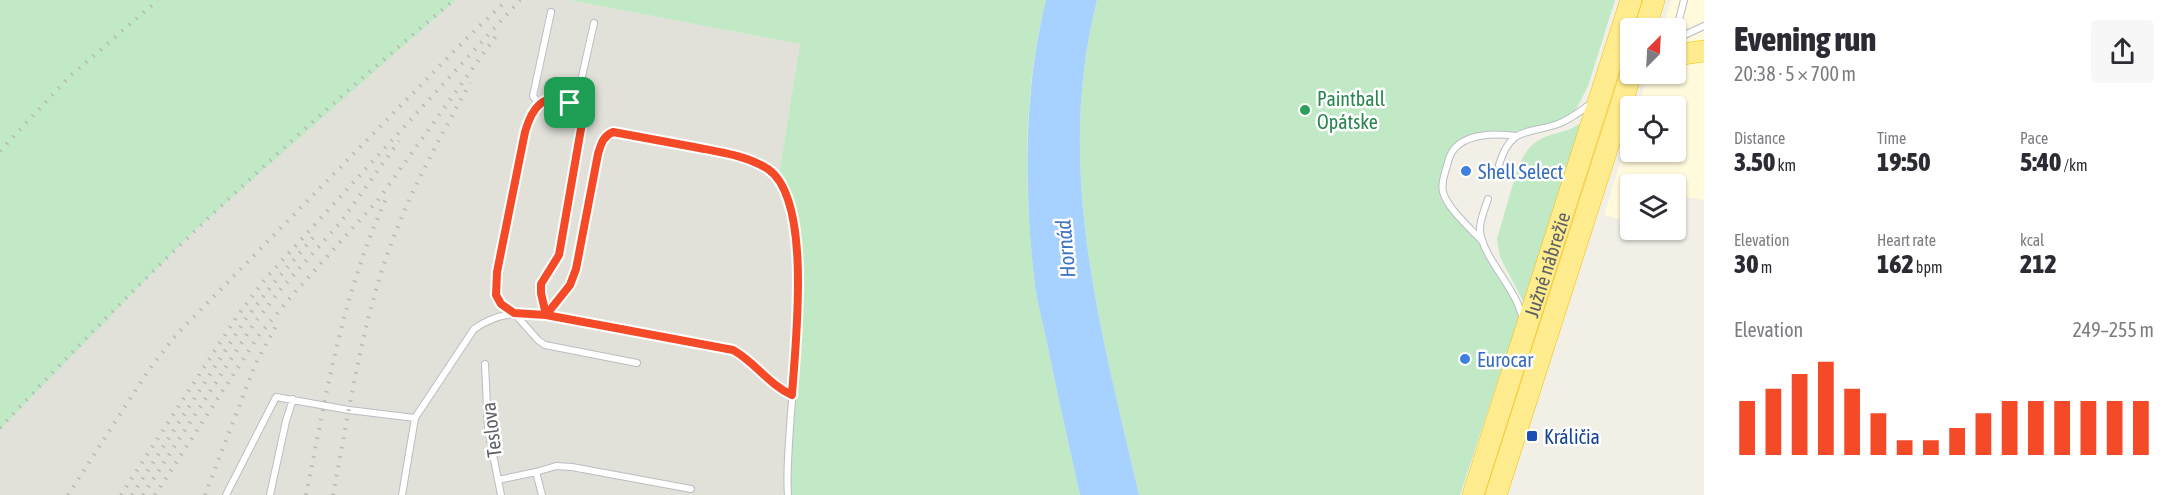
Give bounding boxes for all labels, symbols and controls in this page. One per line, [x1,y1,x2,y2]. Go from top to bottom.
north arrow [1620,18,1686,84]
map controls [1620,18,1686,240]
text: Evening run [1734,20,1876,58]
button: share [2091,20,2154,83]
text: 20:38 · 5 × 700 m [1734,62,1856,85]
pin [544,77,595,128]
icon: arrive [553,86,586,119]
place label: Paintball Opátske [1317,87,1386,133]
button: locate [1620,96,1686,162]
marker: Paintball Opátske [1298,103,1312,117]
text: Distance [1734,129,1785,147]
text: Time [1877,129,1906,147]
text: Pace [2020,129,2048,147]
text: 3.50 [1734,147,1775,177]
text: 19:50 [1877,147,1931,177]
text: 5:40 [2020,147,2061,177]
text: km [1775,156,1796,174]
text: /km [2061,156,2087,174]
place label: Shell Select [1478,160,1563,183]
marker: Shell Select [1459,164,1473,178]
button: layers [1620,174,1686,240]
street label: Južné nábrežie [1519,209,1574,320]
water label: Hornád [1051,219,1079,279]
text: Elevation [1734,231,1789,249]
text: Heart rate [1877,231,1936,249]
text: kcal [2020,231,2044,249]
text: 30 [1734,249,1758,279]
text: 162 [1877,249,1914,279]
text: 212 [2020,249,2057,279]
text: m [1758,258,1772,276]
text: bpm [1914,258,1943,276]
text: Elevation [1734,318,1803,341]
text: 249–255 m [2072,318,2154,341]
place label: Eurocar [1477,348,1534,371]
marker: Eurocar [1458,352,1472,366]
street label: Teslova [476,401,506,459]
place label: Králičia [1544,425,1600,448]
marker: Králičia [1525,429,1539,443]

